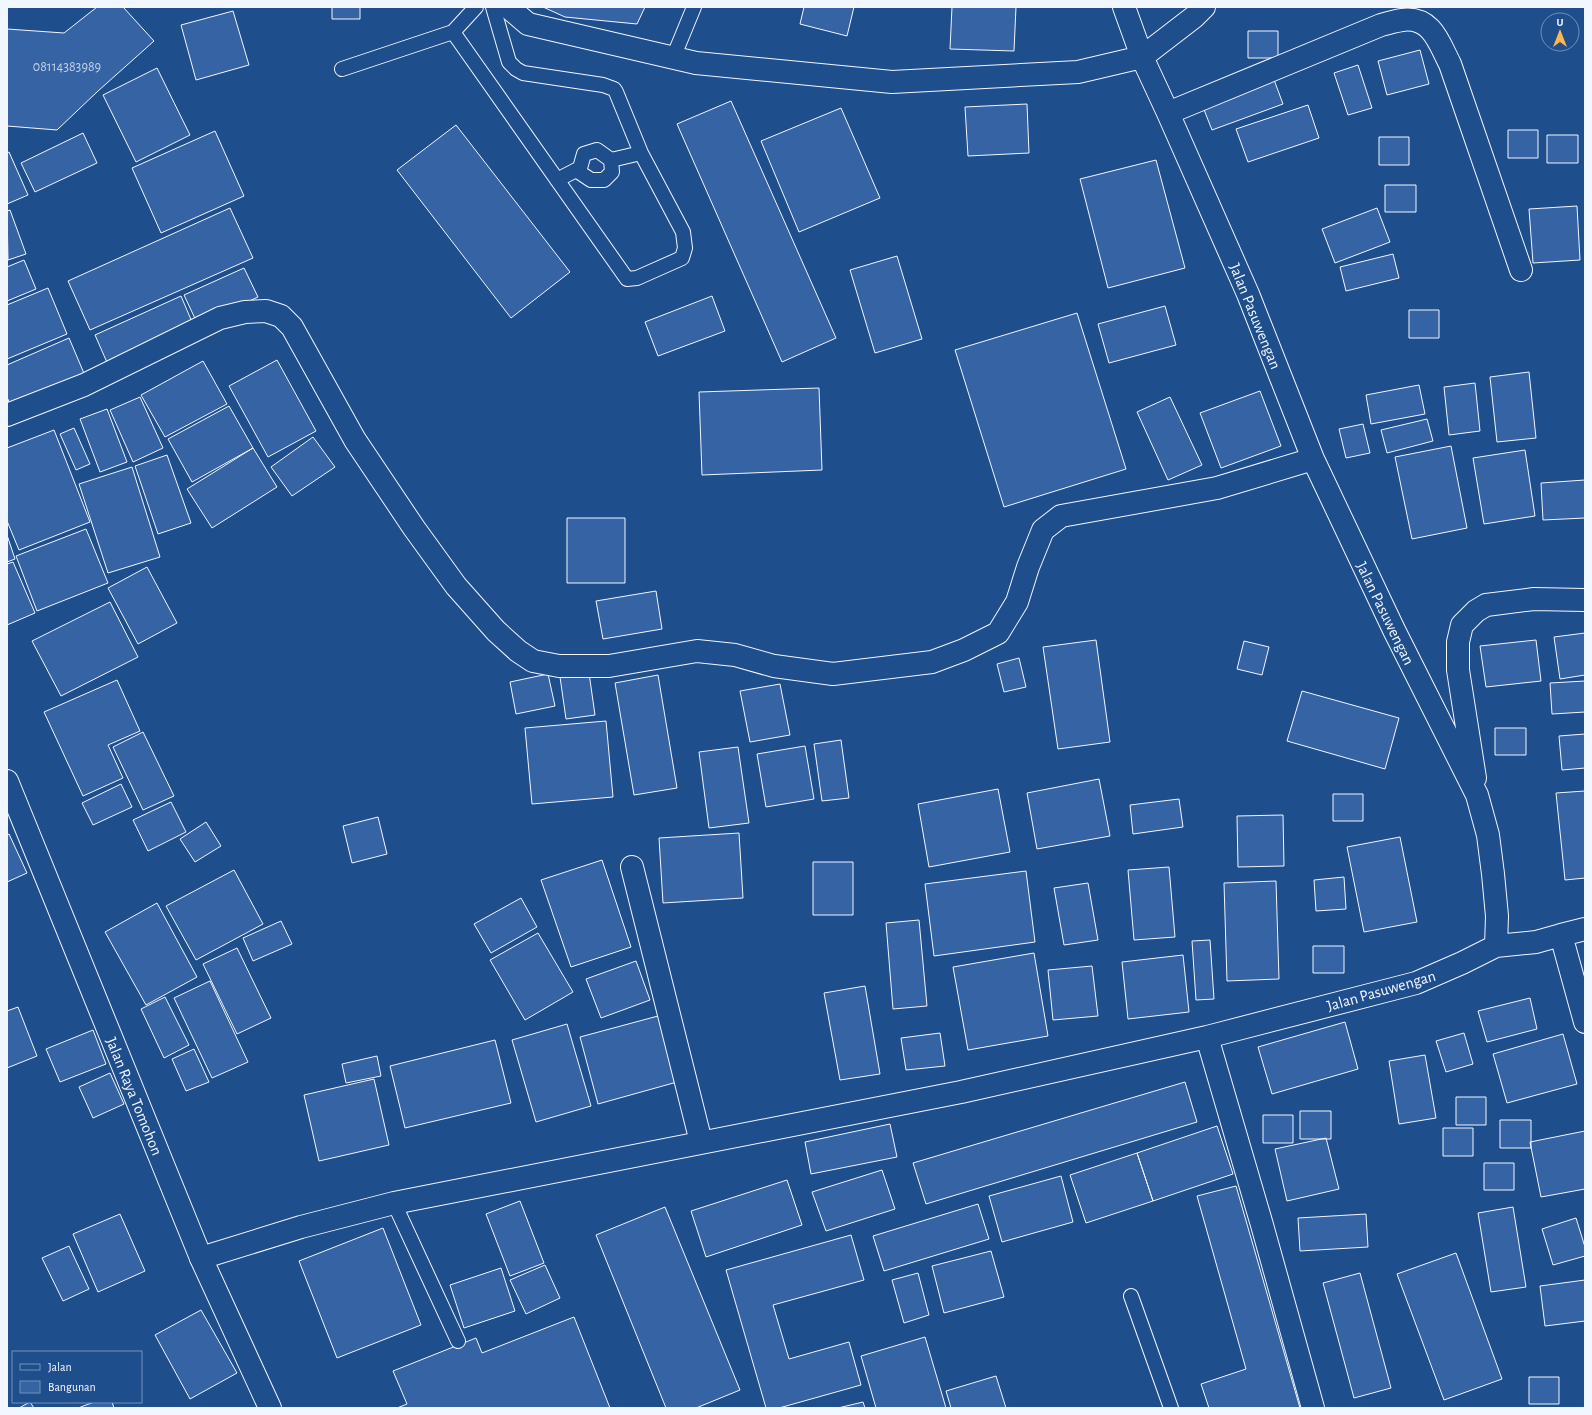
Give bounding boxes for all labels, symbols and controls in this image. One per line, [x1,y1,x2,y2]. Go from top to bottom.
north arrow [1540,12,1580,52]
text: U [1556,17,1564,28]
house number: 08114383989 [33,60,101,74]
street label: Jalan Pasuwengan [1227,261,1284,372]
street label: Jalan Pasuwengan [1353,559,1417,668]
street label: Jalan Pasuwengan [1325,968,1438,1014]
street label: Jalan Raya Tomohon [102,1035,165,1158]
legend [12,1351,142,1403]
text: Jalan [48,1361,72,1373]
text: Bangunan [48,1381,96,1393]

